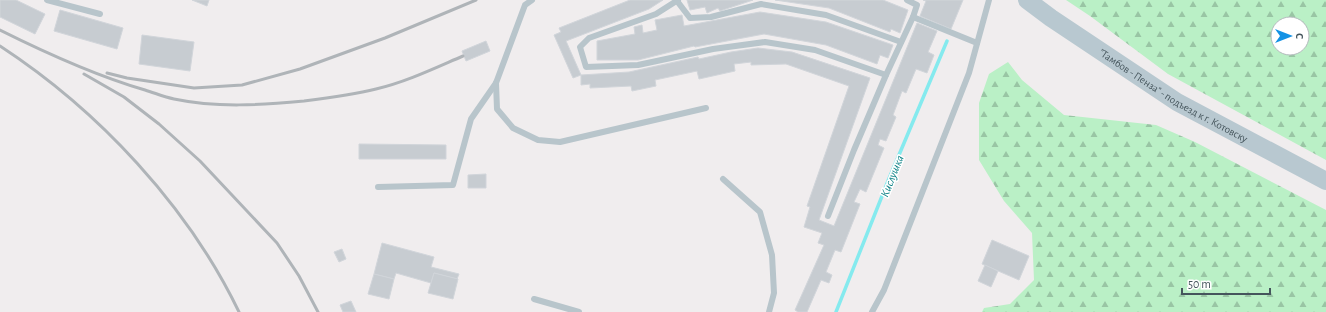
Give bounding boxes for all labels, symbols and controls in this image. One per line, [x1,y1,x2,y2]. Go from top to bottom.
north arrow [1270,16,1310,56]
text: С [1294,33,1305,39]
street label: "Тамбов - Пенза" - подъезд к г. Котовску [1097,47,1250,145]
water label: Кислушка [878,153,906,199]
scale bar [1182,270,1270,296]
text: 50 m [1188,278,1211,290]

